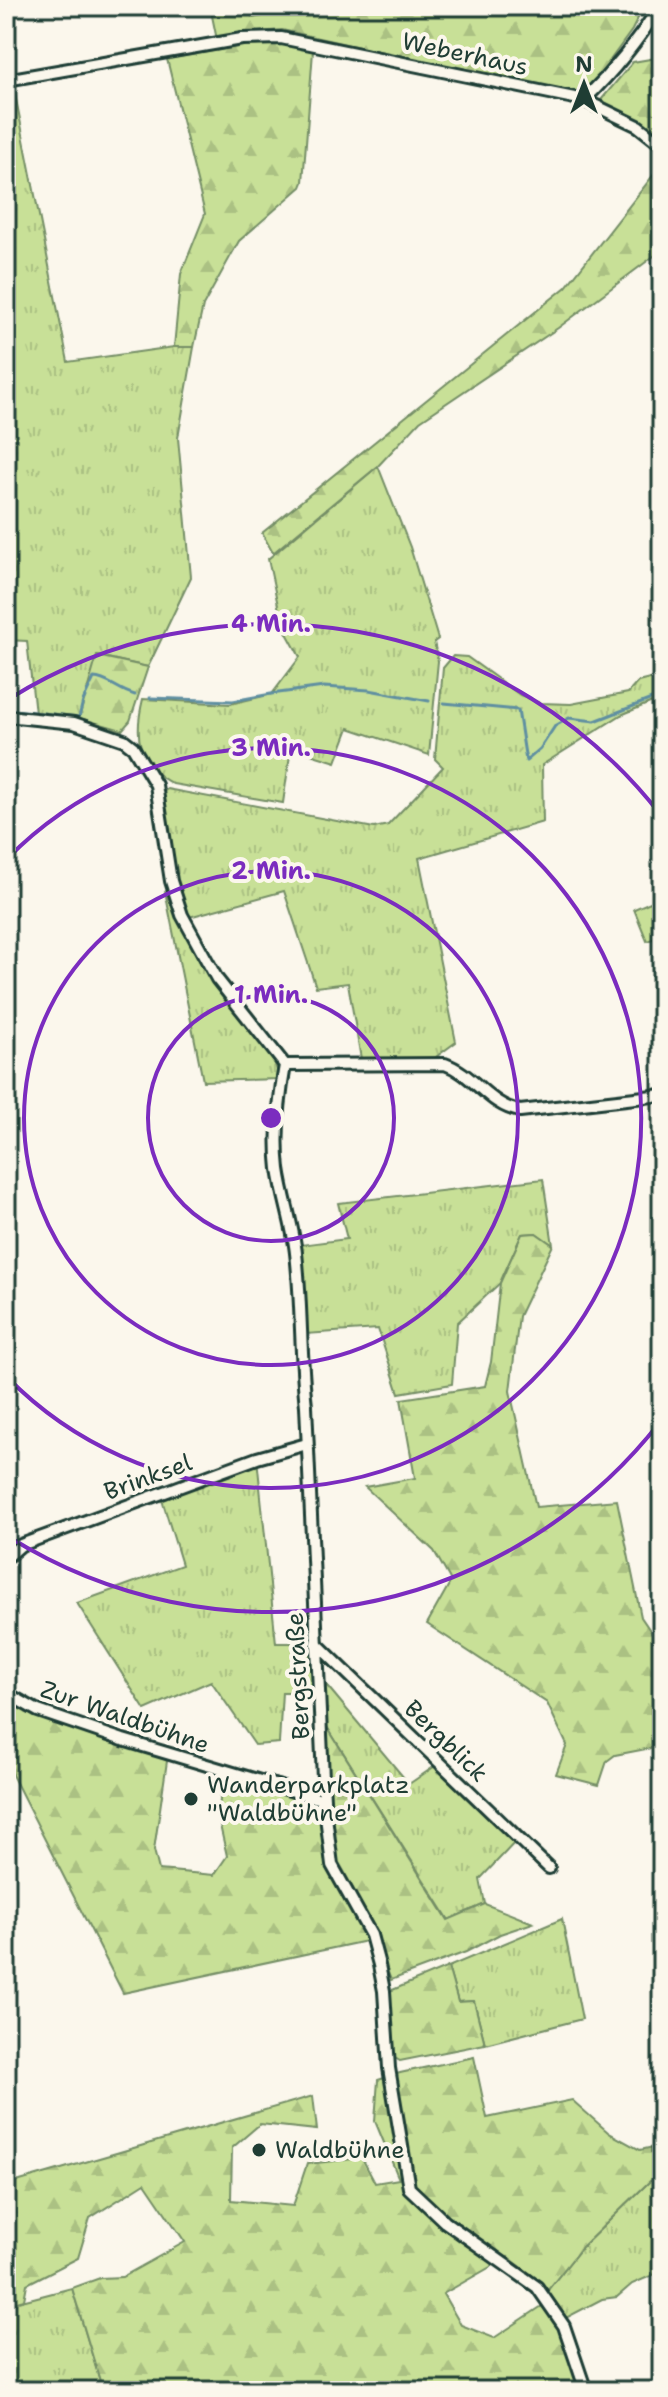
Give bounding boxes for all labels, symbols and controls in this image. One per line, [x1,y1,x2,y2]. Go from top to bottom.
street label: Weberhaus [399,25,531,83]
north arrow [544,44,624,124]
text: N [575,50,593,79]
text: 4 Min. [231,608,311,640]
text: 3 Min. [231,732,311,764]
text: 2 Min. [231,855,311,887]
text: 1 Min. [234,979,308,1011]
centre of rings [257,1104,285,1132]
street label: Brinksel [100,1446,197,1508]
street label: Bergstraße [279,1612,317,1740]
street label: Zur Waldbühne [36,1673,214,1761]
street label: Bergblick [397,1693,495,1789]
place label: Wanderparkplatz "Waldbühne" [207,1769,410,1829]
marker: Wanderparkplatz "Waldbühne" [182,1790,200,1808]
place label: Waldbühne [275,2134,405,2166]
marker: Waldbühne [250,2141,268,2159]

